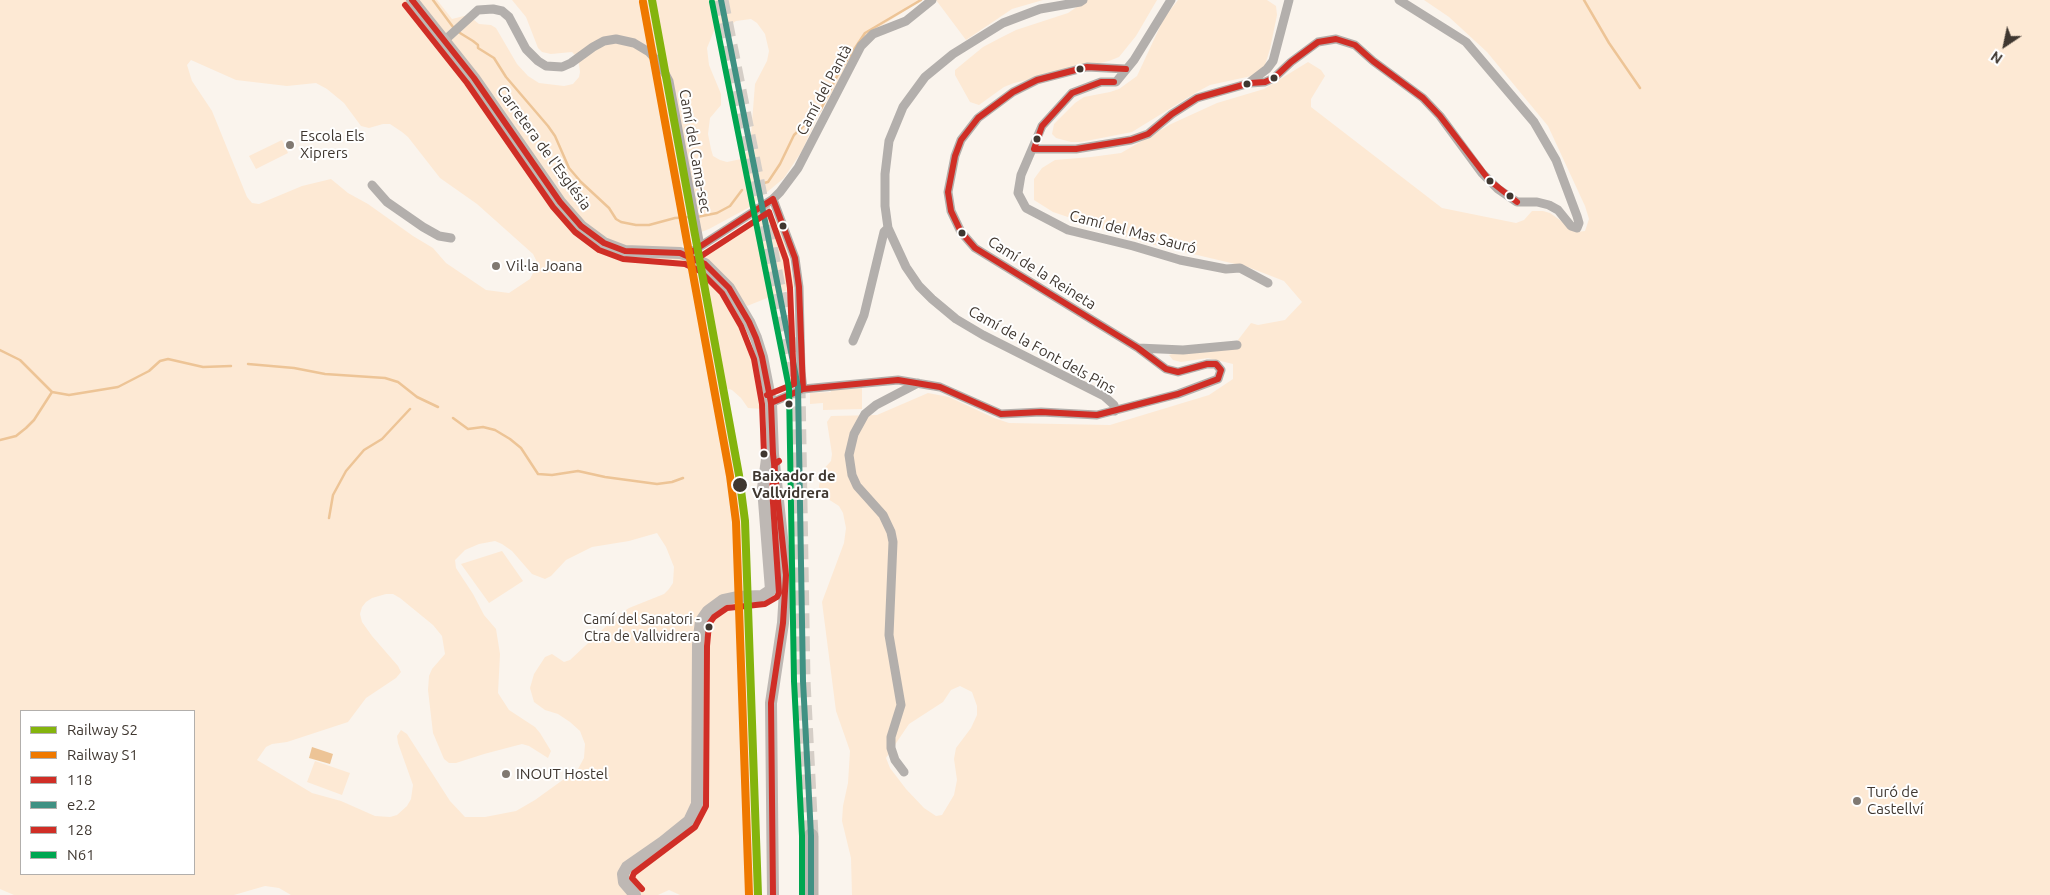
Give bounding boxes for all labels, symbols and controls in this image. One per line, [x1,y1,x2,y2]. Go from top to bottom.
north arrow [1980,20,2030,70]
street label: Camí del Pantà [793,42,855,138]
text: N [1988,48,2005,67]
unlabelled marker [1075,64,1085,74]
unlabelled marker [1269,73,1279,83]
unlabelled marker [1242,79,1252,89]
street label: Carretera de l'Església [493,82,595,214]
street label: Camí del Cama-sec [675,88,715,214]
place label: Escola Els Xiprers [300,127,365,162]
unlabelled marker [1032,134,1042,144]
marker: Escola Els Xiprers [284,139,296,151]
unlabelled marker [1485,176,1495,186]
unlabelled marker [1505,191,1515,201]
street label: Camí del Mas Sauró [1068,206,1198,258]
unlabelled marker [778,221,788,231]
unlabelled marker [957,228,967,238]
street label: Camí de la Reineta [985,232,1099,314]
place label: Vil·la Joana [506,257,583,275]
marker: Vil·la Joana [490,260,502,272]
street label: Camí de la Font dels Pins [965,302,1119,398]
unlabelled marker [784,399,794,409]
unlabelled marker [759,449,769,459]
place label: Baixador de Vallvidrera [752,467,836,502]
marker: Baixador de Vallvidrera [731,476,749,494]
place label: Camí del Sanatori - Ctra de Vallvidrera [583,611,700,644]
marker: Camí del Sanatori - Ctra de Vallvidrera [704,622,714,632]
legend [20,710,195,875]
text: Railway S2 [67,721,138,738]
text: Railway S1 [67,746,138,763]
place label: INOUT Hostel [516,765,608,783]
marker: INOUT Hostel [500,768,512,780]
text: 118 [67,771,92,788]
place label: Turó de Castellví [1867,783,1923,818]
marker: Turó de Castellví [1851,795,1863,807]
text: e2.2 [67,796,96,813]
text: 128 [67,821,92,838]
text: N61 [67,846,95,863]

